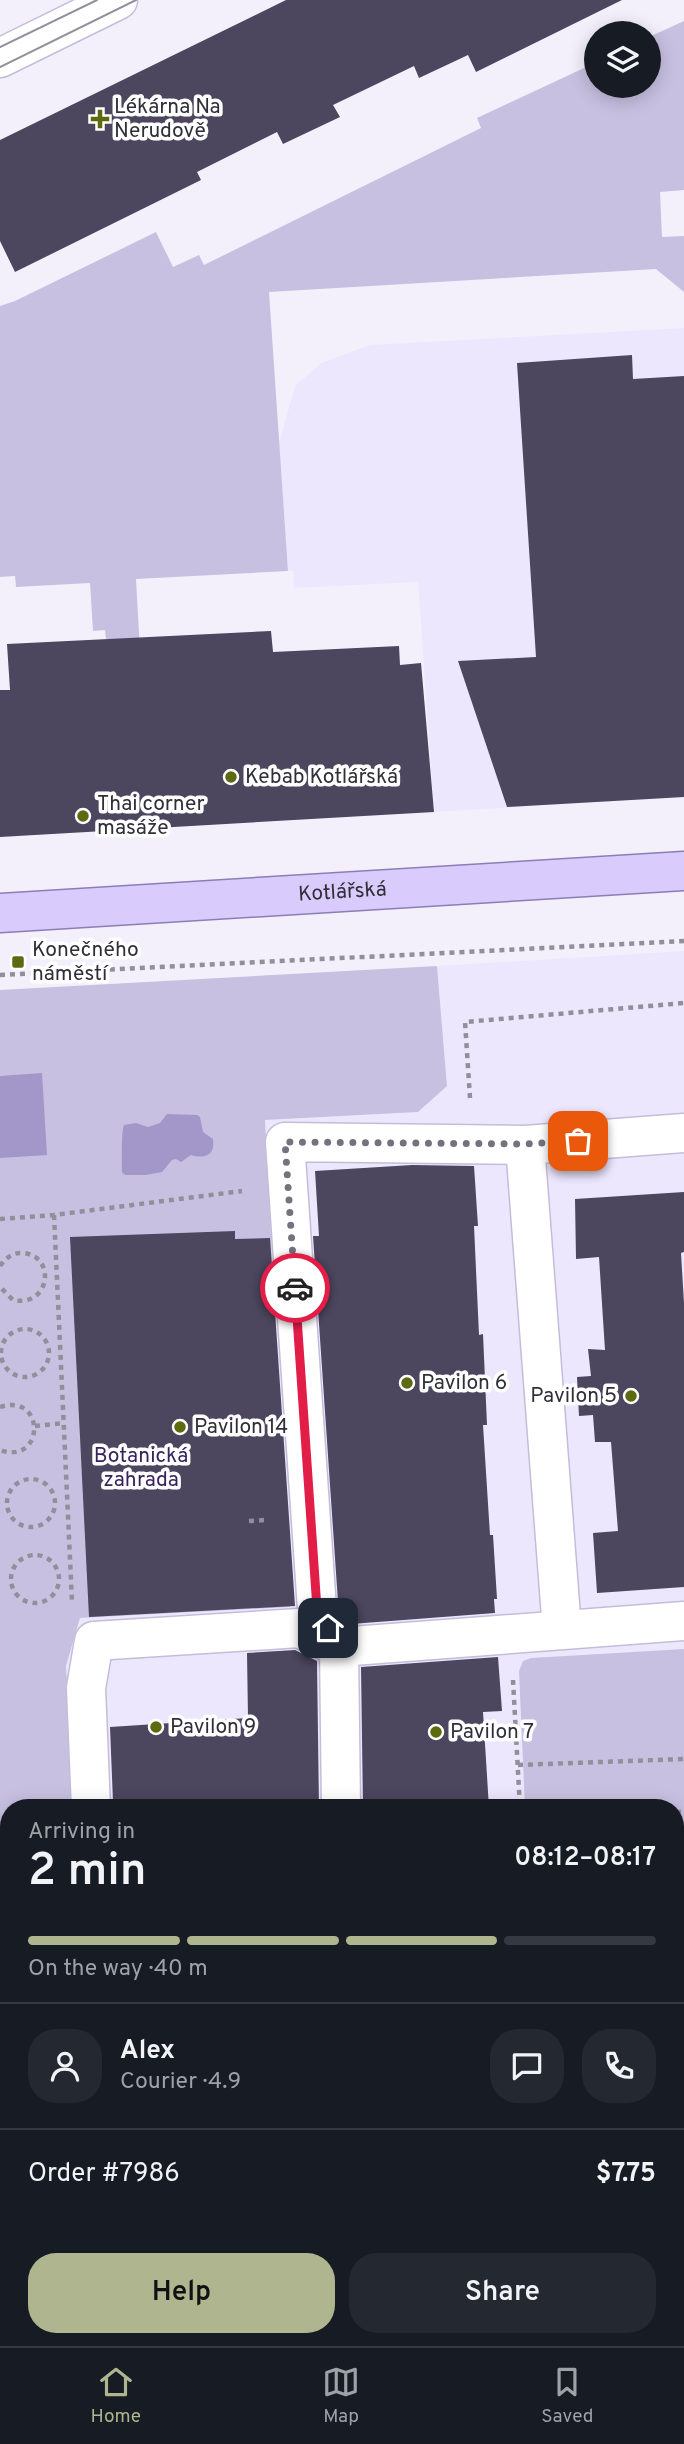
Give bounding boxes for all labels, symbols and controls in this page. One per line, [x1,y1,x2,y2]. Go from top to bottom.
map controls [584,21,661,98]
button: layers [584,21,661,98]
place label: Lékárna Na Nerudově [114,94,221,145]
marker: Lékárna Na Nerudově [92,111,108,127]
place label: Kebab Kotlářská [245,764,398,791]
marker: Kebab Kotlářská [223,769,239,785]
place label: Thai corner masáže [97,791,205,842]
marker: Thai corner masáže [75,808,91,824]
street label: Kotlářská [297,876,387,908]
place label: Konečného náměstí [32,937,139,988]
marker: Konečného náměstí [10,954,26,970]
pin [548,1111,608,1171]
icon: bag [559,1122,597,1160]
courier [260,1253,330,1323]
icon: car [276,1269,314,1307]
place label: Pavilon 6 [421,1370,507,1397]
marker: Pavilon 6 [399,1375,415,1391]
place label: Pavilon 5 [530,1383,617,1410]
marker: Pavilon 5 [623,1388,639,1404]
place label: Pavilon 14 [194,1414,288,1441]
marker: Pavilon 14 [172,1419,188,1435]
park label: Botanická zahrada [94,1443,188,1494]
pin [298,1598,358,1658]
icon: home [309,1609,347,1647]
place label: Pavilon 9 [170,1714,256,1741]
marker: Pavilon 9 [148,1719,164,1735]
place label: Pavilon 7 [450,1719,534,1746]
marker: Pavilon 7 [428,1724,444,1740]
text: Arriving in [28,1818,135,1847]
text: 08:12–08:17 [514,1842,656,1875]
text: 2 min [28,1843,147,1902]
text: On the way · 40 m [28,1955,208,1984]
button: person [28,2029,102,2103]
button: chat [490,2029,564,2103]
button: phone [582,2029,656,2103]
text: Alex [120,2035,175,2068]
text: Courier · 4.9 [120,2068,241,2097]
text: Order #7986 [28,2158,180,2191]
text: $7.75 [596,2158,656,2191]
button: Help [28,2253,335,2333]
button: Share [349,2253,656,2333]
tab: Home [91,2363,141,2429]
tab: Map [322,2363,360,2429]
tab: Saved [541,2363,593,2429]

